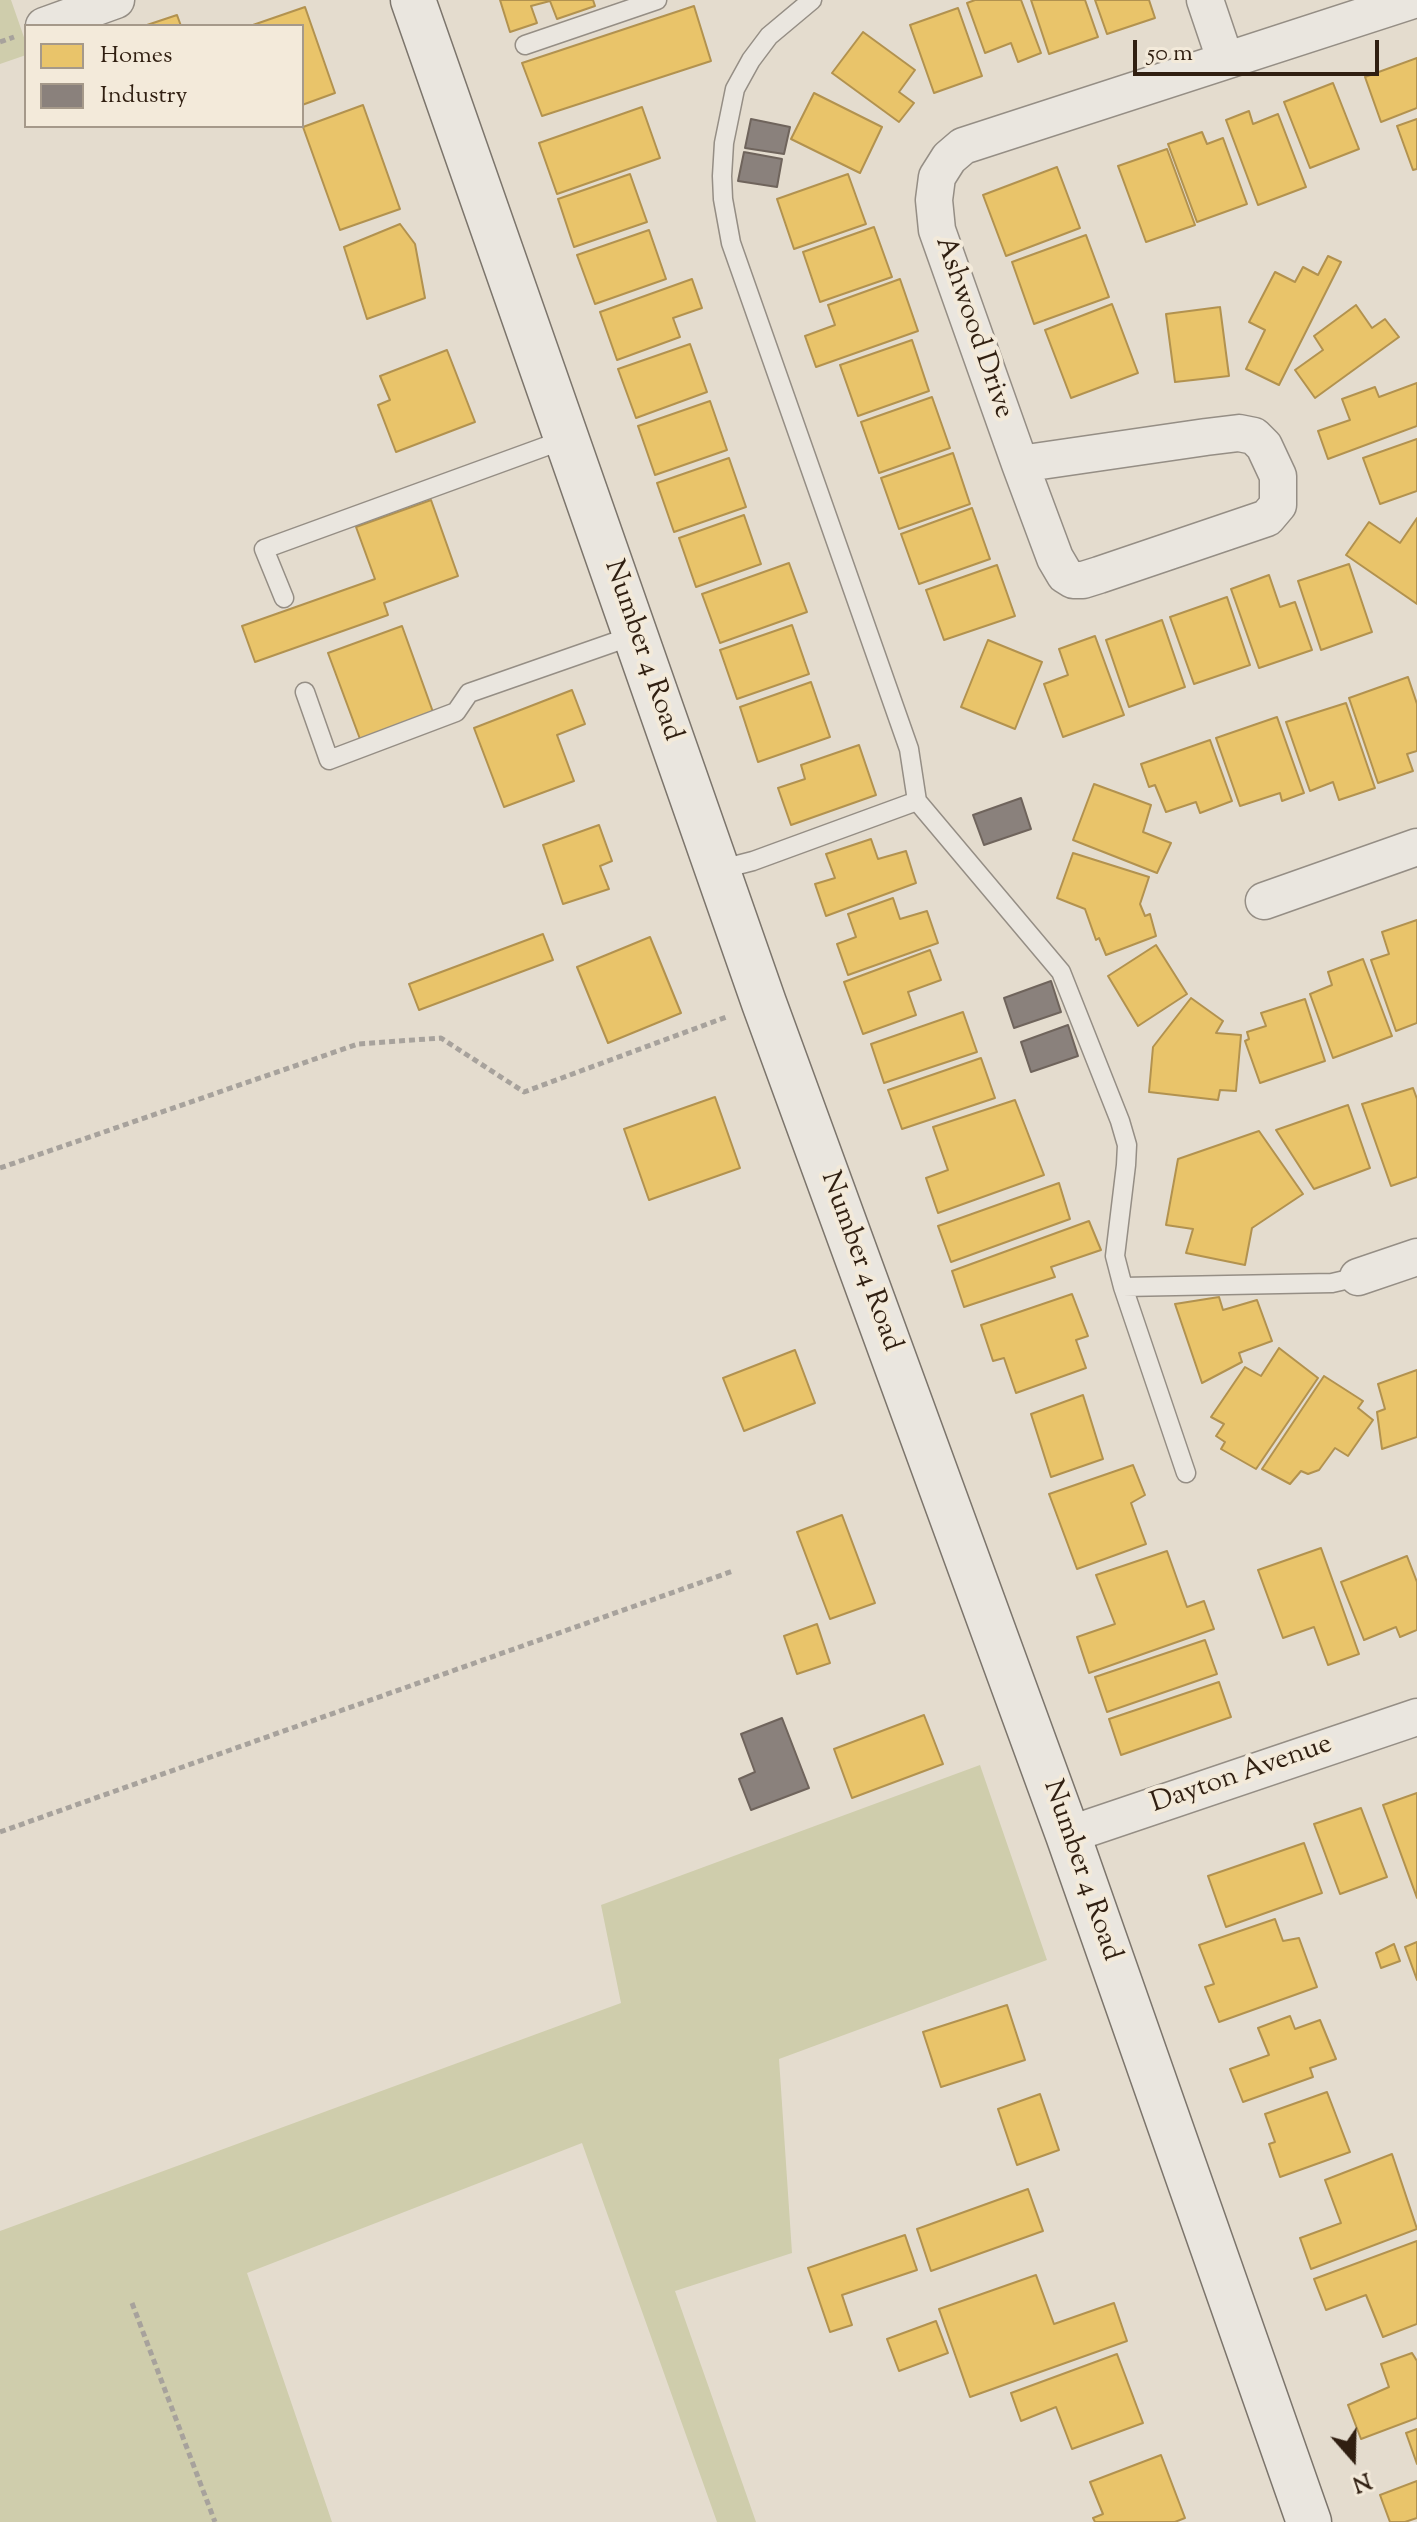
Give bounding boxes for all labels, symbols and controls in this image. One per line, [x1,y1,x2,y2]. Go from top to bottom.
legend [24,24,304,128]
scale bar [1137,24,1383,74]
text: 50 m [1147,37,1193,71]
text: Homes [100,39,172,73]
text: Industry [100,79,188,113]
street label: Ashwood Drive [925,233,1019,423]
street label: Number 4 Road [594,556,688,746]
street label: Number 4 Road [811,1167,907,1357]
street label: Dayton Avenue [1147,1729,1337,1823]
street label: Number 4 Road [1033,1776,1127,1966]
north arrow [1313,2418,1393,2498]
text: N [1347,2463,1375,2499]

